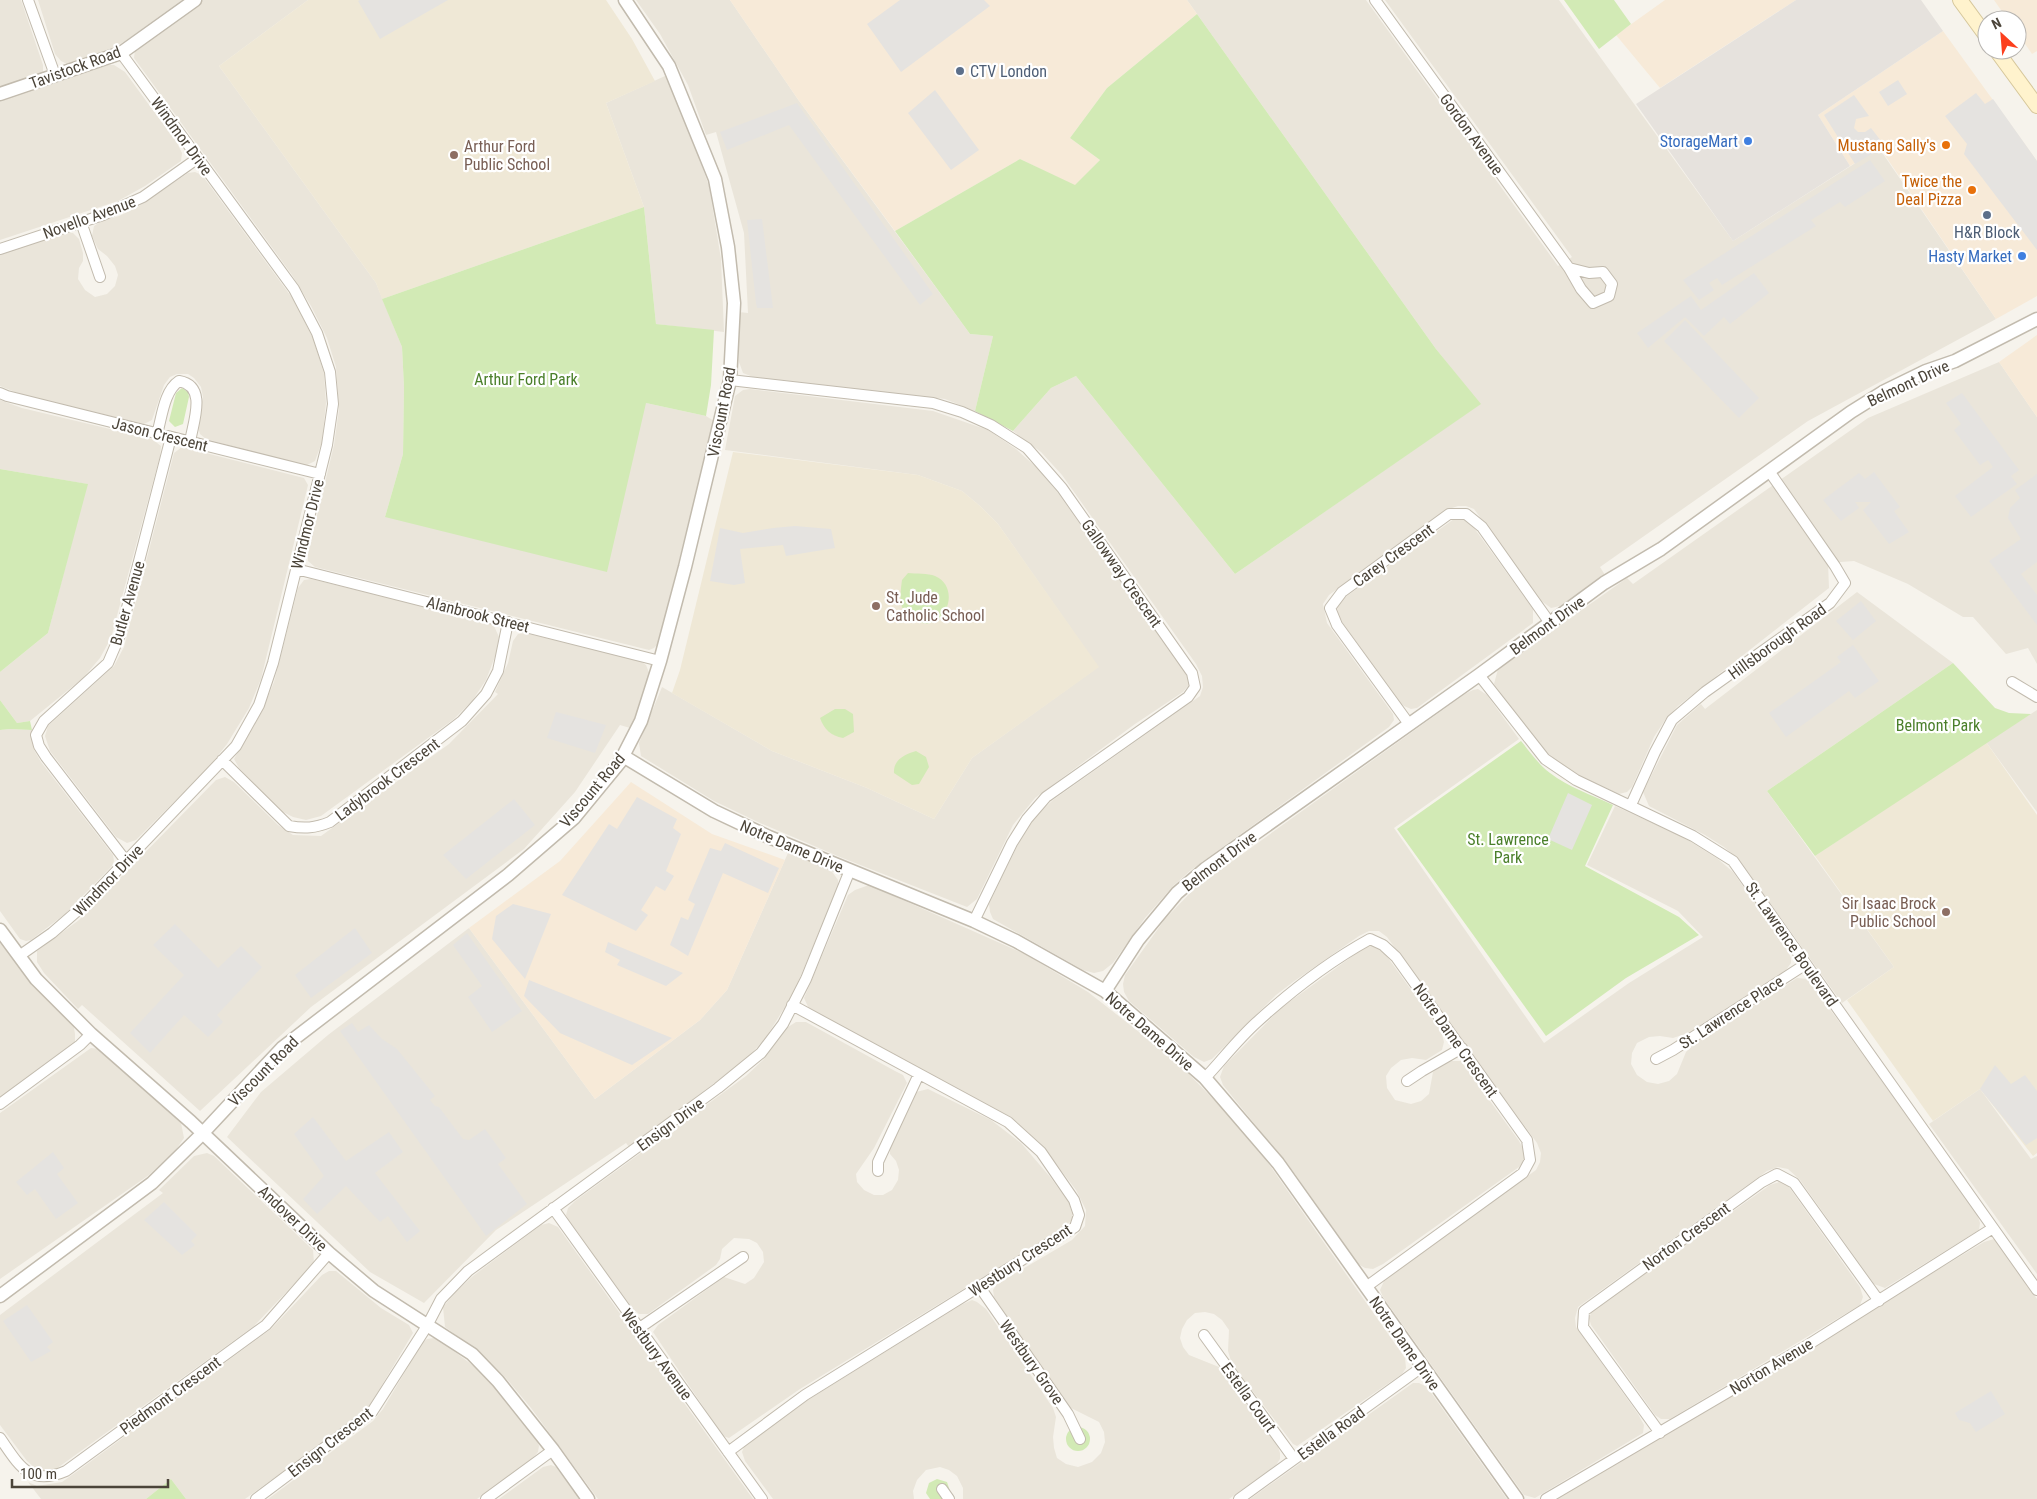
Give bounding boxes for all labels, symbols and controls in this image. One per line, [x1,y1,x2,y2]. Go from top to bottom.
north arrow [1977,10,2027,60]
text: N [1989,14,2004,32]
street label: Tavistock Road [27,42,123,93]
place label: CTV London [970,62,1047,81]
marker: CTV London [954,65,966,77]
street label: Gordon Avenue [1436,90,1507,179]
street label: Windmor Drive [147,93,216,179]
place label: StorageMart [1660,132,1738,151]
marker: StorageMart [1742,135,1754,147]
place label: Mustang Sally's [1838,136,1936,155]
place label: Arthur Ford Public School [464,137,550,174]
marker: Mustang Sally's [1940,139,1952,151]
marker: Arthur Ford Public School [448,149,460,161]
place label: Twice the Deal Pizza [1896,172,1962,209]
marker: Twice the Deal Pizza [1966,184,1978,196]
street label: Novello Avenue [40,192,138,243]
marker: H&R Block [1981,209,1993,221]
place label: H&R Block [1954,223,2021,242]
place label: Hasty Market [1928,247,2012,266]
marker: Hasty Market [2016,250,2028,262]
street label: Belmont Drive [1864,356,1952,411]
street label: Viscount Road [703,365,740,459]
park label: Arthur Ford Park [474,370,579,389]
street label: Jason Crescent [110,413,210,456]
street label: Windmor Drive [287,477,328,571]
street label: Gallowway Crescent [1077,516,1166,631]
street label: Carey Crescent [1349,520,1438,591]
street label: Butler Avenue [106,559,149,648]
place label: St. Jude Catholic School [886,588,985,625]
street label: Belmont Drive [1506,592,1588,659]
street label: Alanbrook Street [424,593,532,637]
marker: St. Jude Catholic School [870,600,882,612]
street label: Hillsborough Road [1725,600,1830,683]
park label: Belmont Park [1896,716,1981,735]
street label: Ladybrook Crescent [332,734,443,825]
street label: Viscount Road [556,749,629,831]
street label: Notre Dame Drive [737,816,846,877]
street label: Belmont Drive [1178,827,1260,895]
park label: St. Lawrence Park [1467,830,1549,867]
street label: Windmor Drive [70,841,147,920]
street label: St. Lawrence Boulevard [1741,878,1842,1010]
place label: Sir Isaac Brock Public School [1842,894,1937,931]
marker: Sir Isaac Brock Public School [1940,906,1952,918]
street label: St. Lawrence Place [1676,972,1787,1053]
street label: Notre Dame Crescent [1409,980,1502,1101]
street label: Notre Dame Drive [1102,988,1198,1075]
street label: Viscount Road [224,1032,302,1110]
street label: Ensign Drive [633,1094,707,1155]
street label: Andover Drive [254,1182,331,1255]
street label: Norton Crescent [1639,1198,1734,1274]
street label: Westbury Crescent [965,1220,1075,1301]
street label: Notre Dame Drive [1365,1293,1444,1394]
street label: Westbury Avenue [617,1305,696,1404]
street label: Westbury Grove [995,1316,1068,1408]
street label: Norton Avenue [1726,1334,1816,1399]
street label: Piedmont Crescent [116,1352,225,1438]
street label: Estella Court [1217,1359,1280,1436]
street label: Ensign Crescent [284,1403,377,1481]
street label: Estella Road [1294,1403,1369,1464]
scale bar [12,1456,169,1488]
text: 100 m [20,1465,57,1483]

